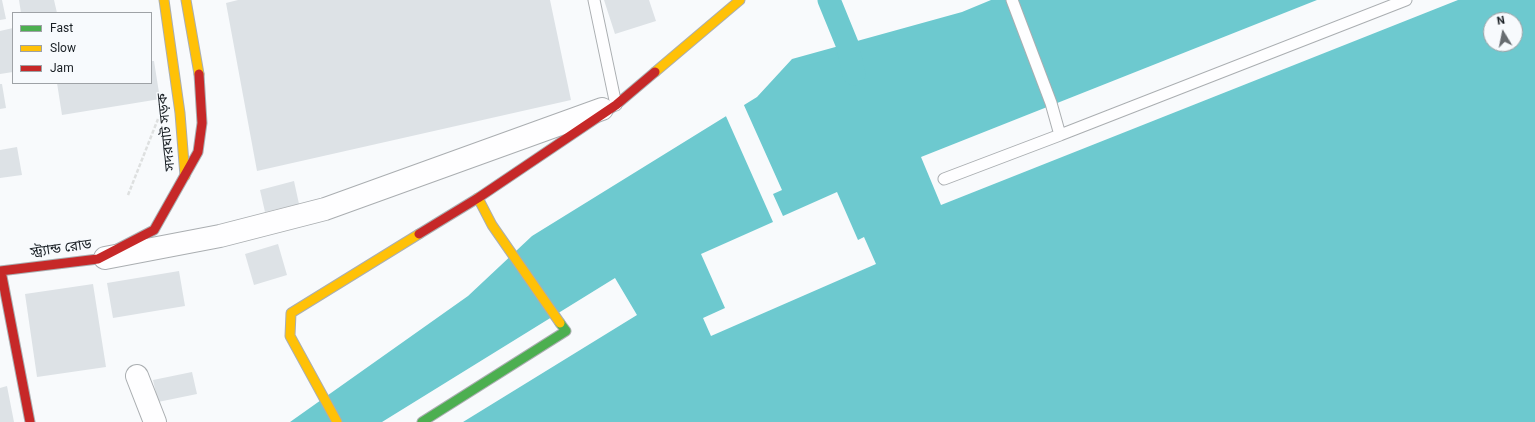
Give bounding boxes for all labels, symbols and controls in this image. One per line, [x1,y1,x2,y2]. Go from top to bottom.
legend [12,12,152,84]
north arrow [1483,12,1523,52]
text: N [1496,14,1506,28]
text: Fast [50,21,73,35]
text: Slow [50,41,76,55]
text: Jam [50,61,74,75]
street label: সদরঘাট সড়ক [155,92,179,172]
street label: স্ট্র্যান্ড রোড [29,236,93,262]

